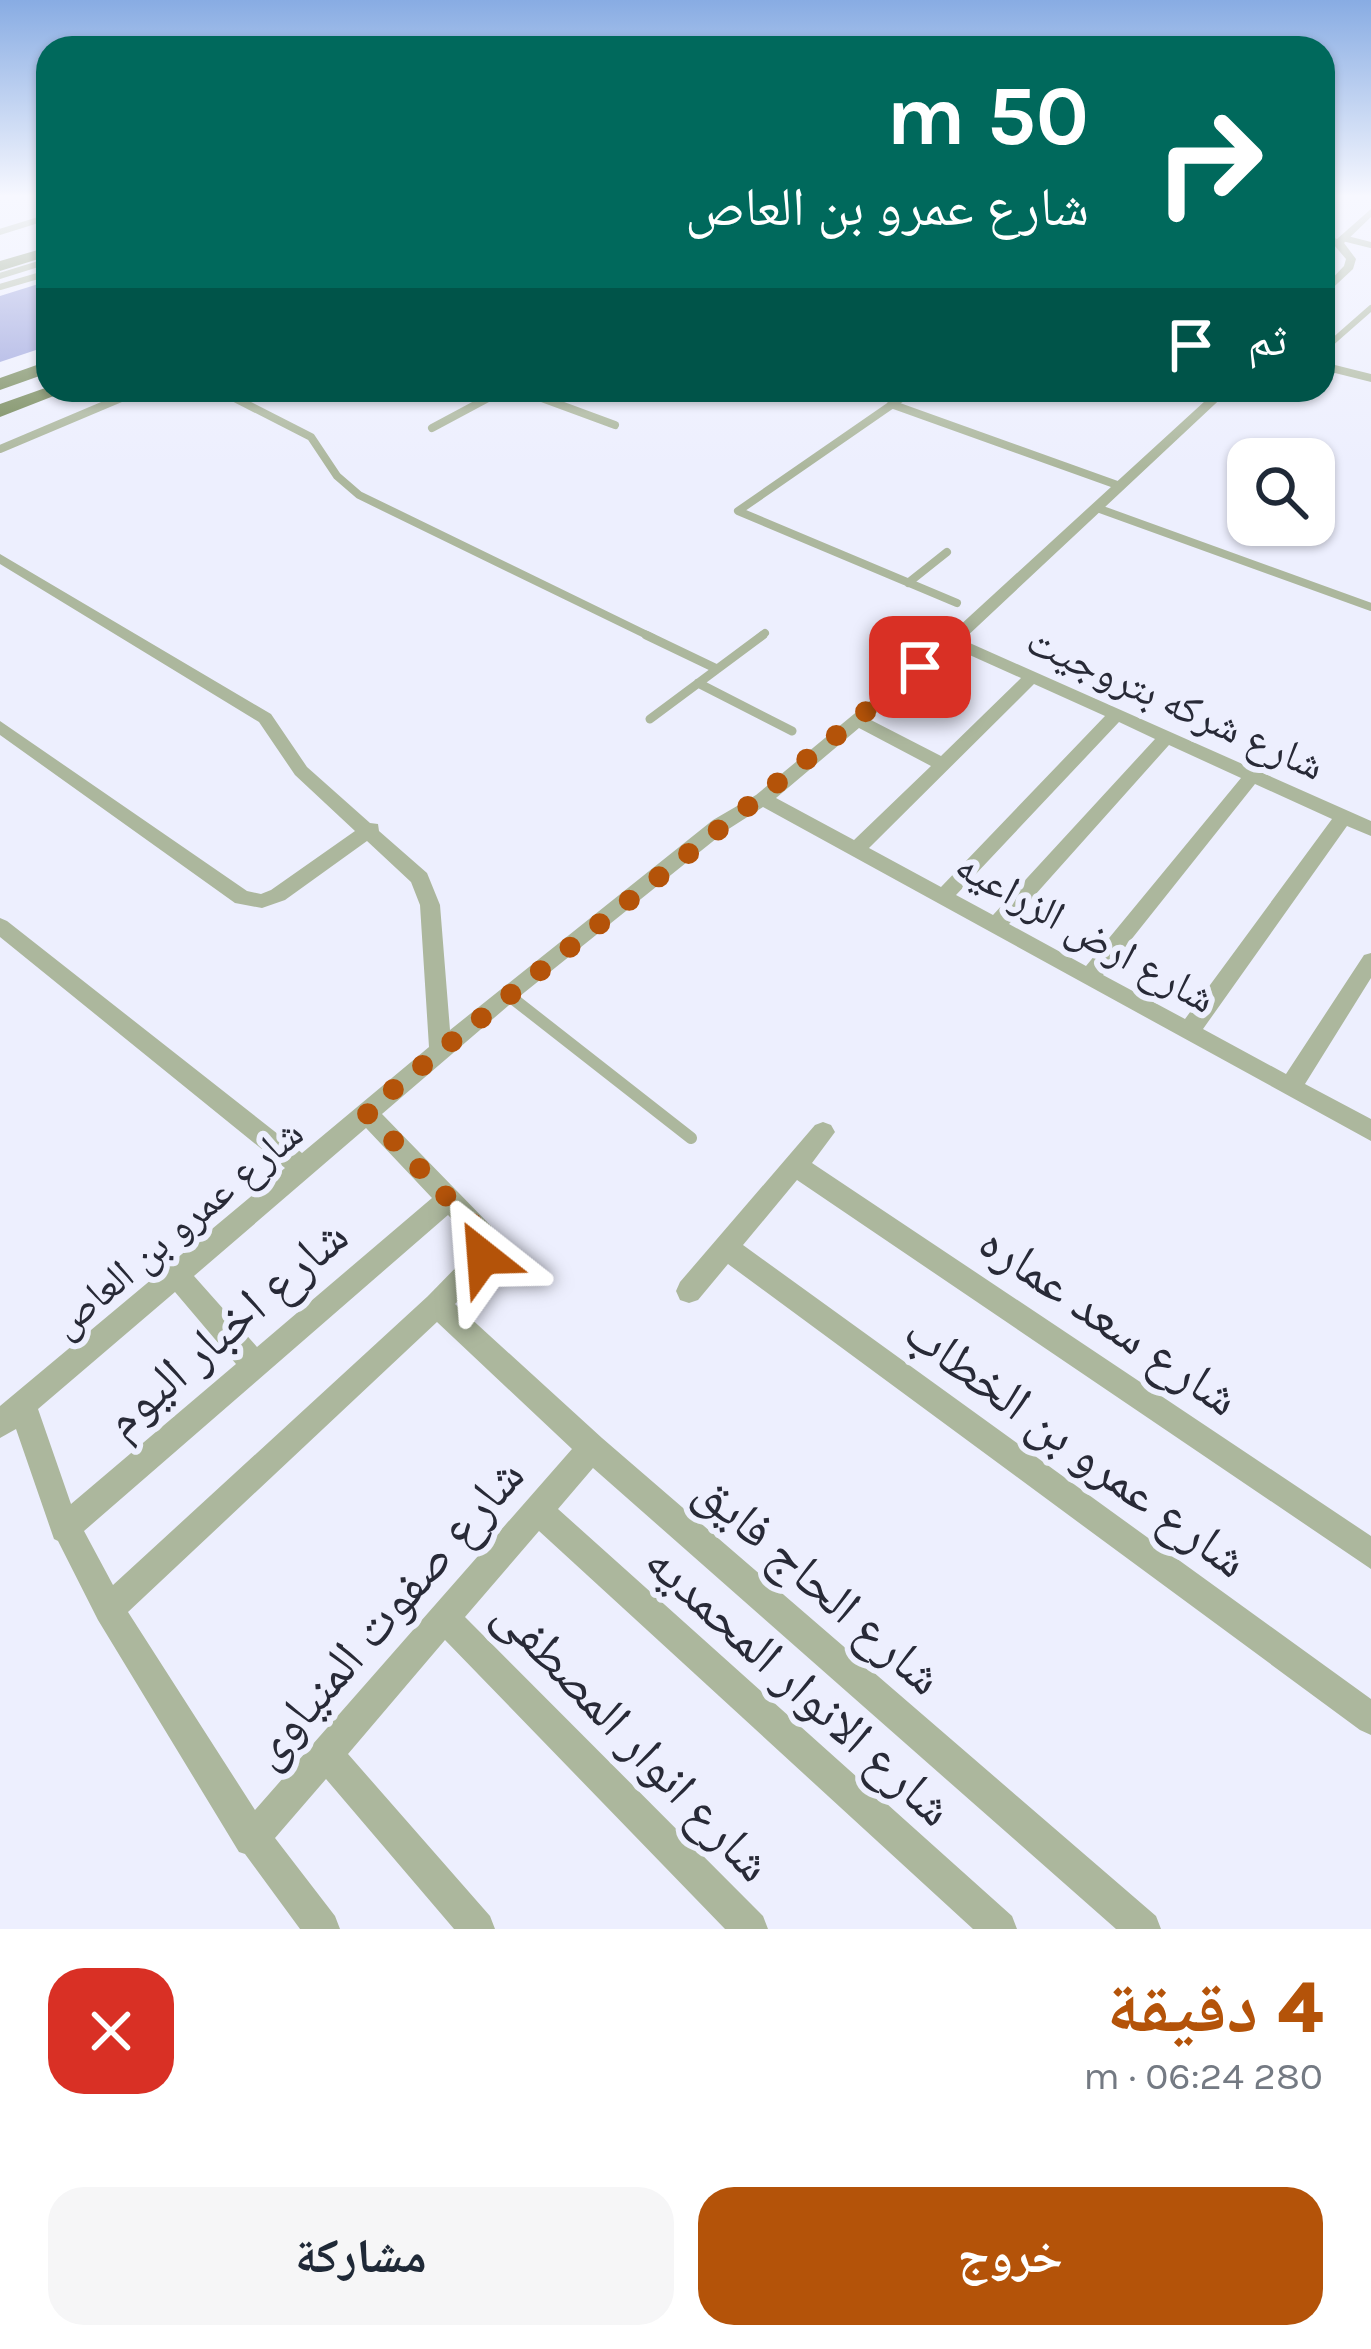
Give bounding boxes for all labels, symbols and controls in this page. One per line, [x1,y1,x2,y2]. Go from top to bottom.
text: 50 m [886,67,1089,165]
icon: right [1131,84,1287,240]
text: شارع عمرو بن العاص [685,175,1089,239]
icon: arrive [1158,312,1224,378]
text: ثم [1248,314,1287,366]
map controls [1227,438,1335,546]
button: search [1227,438,1335,546]
street label: شارع شركه بتروجيت [1019,615,1332,792]
pin [869,616,971,718]
icon: arrive [887,634,953,700]
street label: شارع ارض الزراعيه [946,840,1224,1025]
street label: شارع عمرو بن العاص [40,1108,314,1349]
position arrow [420,1194,546,1320]
street label: شارع اخبار اليوم [92,1206,362,1452]
street label: شارع سعد عماره [967,1211,1251,1430]
street label: شارع عمرو بن الخطاب [892,1301,1260,1592]
street label: شارع صفوت المنياوى [235,1446,538,1781]
street label: شارع الحاج فايق [682,1460,955,1709]
street label: شارع الانوار المحمديه [632,1531,966,1840]
street label: شارع انوار المصطفى [481,1583,785,1895]
text: 4 دقيقة [1107,1966,1323,2050]
button: close [48,1968,174,2094]
text: 280 m · 06:24 [1083,2053,1323,2099]
button: مشاركة [48,2187,674,2325]
button: خروج [698,2187,1323,2325]

